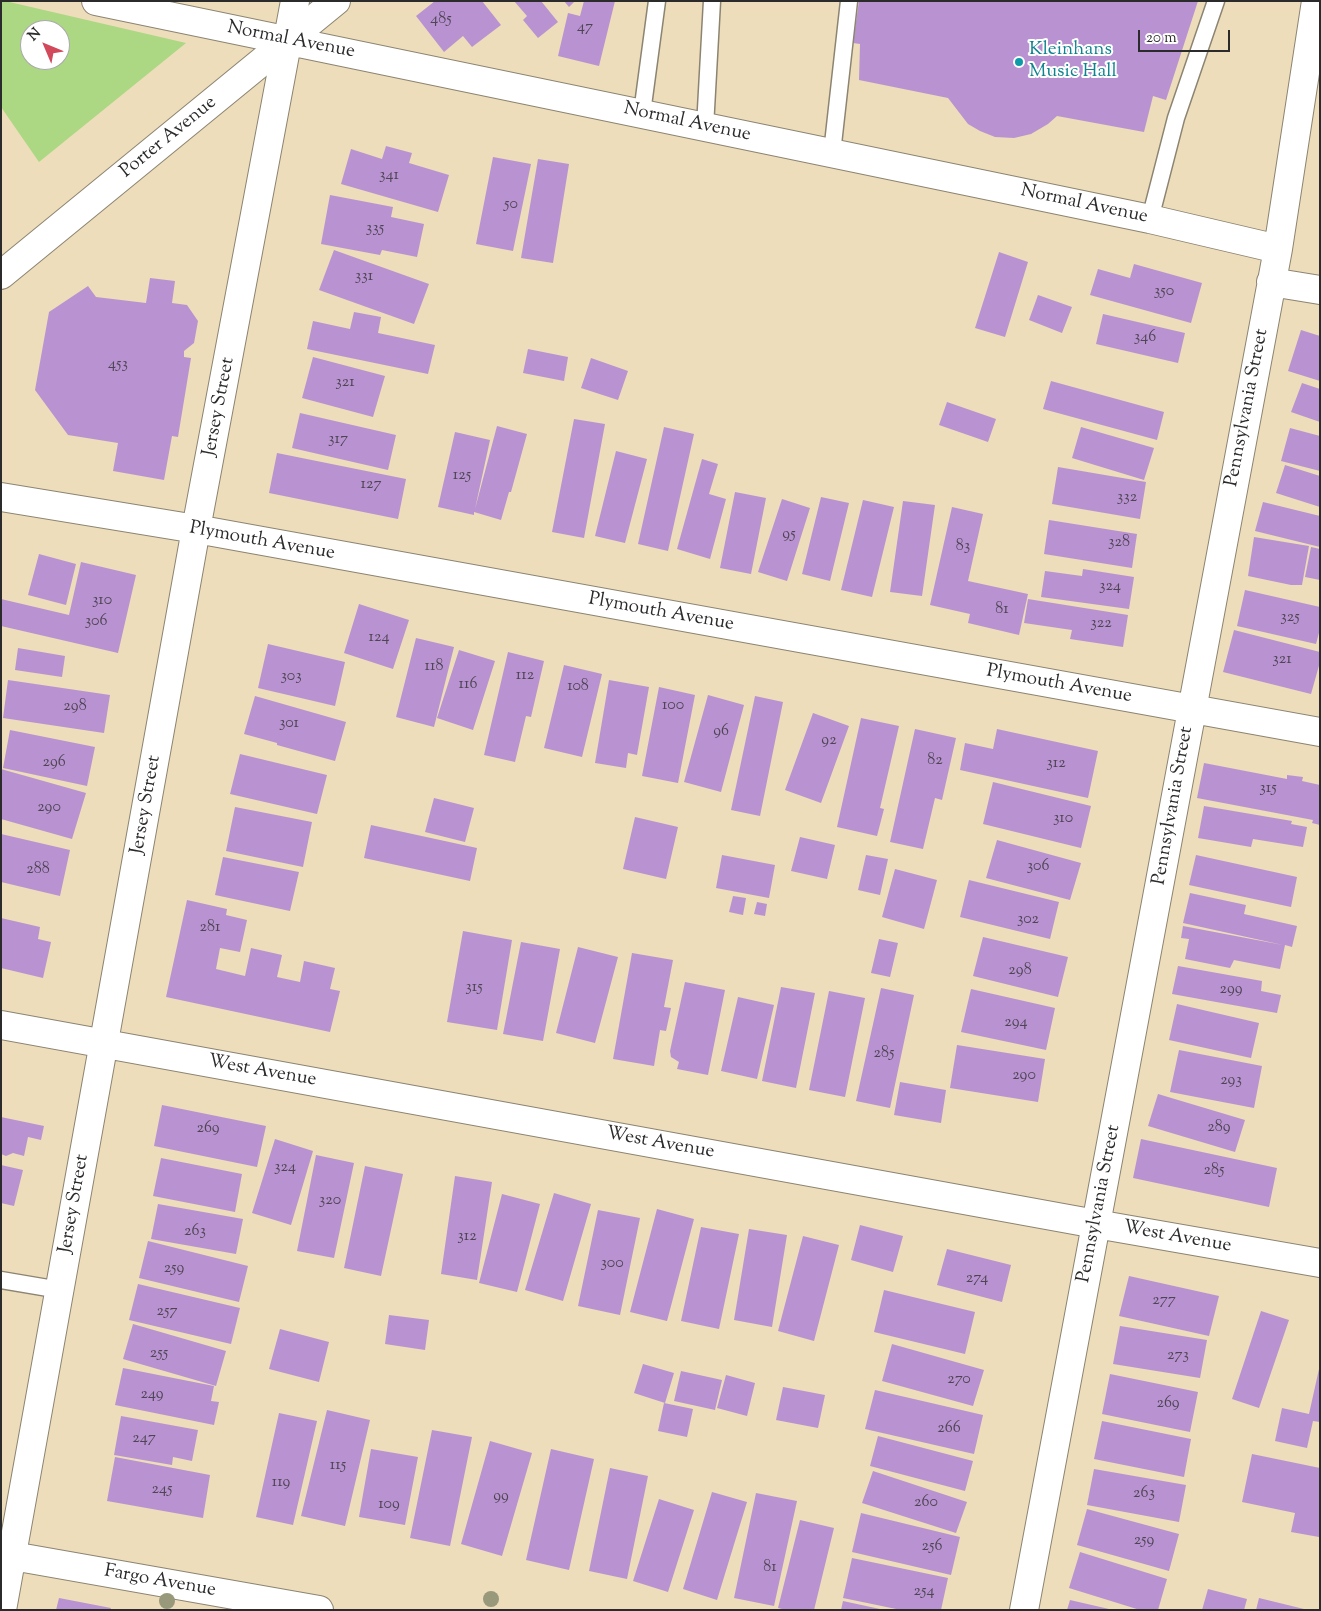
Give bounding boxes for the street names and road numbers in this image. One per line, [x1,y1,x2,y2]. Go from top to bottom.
street label: Normal Avenue [225,17,357,65]
street label: Porter Avenue [116,92,222,184]
street label: Normal Avenue [621,98,753,148]
street label: Normal Avenue [1018,180,1150,230]
street label: Pennsylvania Street [1222,327,1274,489]
street label: Jersey Street [199,356,241,458]
street label: Plymouth Avenue [187,518,337,566]
street label: Plymouth Avenue [586,589,736,637]
street label: Plymouth Avenue [984,661,1134,709]
street label: Pennsylvania Street [1149,725,1199,887]
street label: Jersey Street [127,754,167,856]
street label: West Avenue [206,1051,318,1093]
street label: West Avenue [604,1123,716,1165]
street label: Pennsylvania Street [1074,1123,1126,1285]
street label: Jersey Street [55,1153,95,1255]
street label: West Avenue [1121,1217,1233,1259]
street label: Fargo Avenue [102,1561,218,1603]

